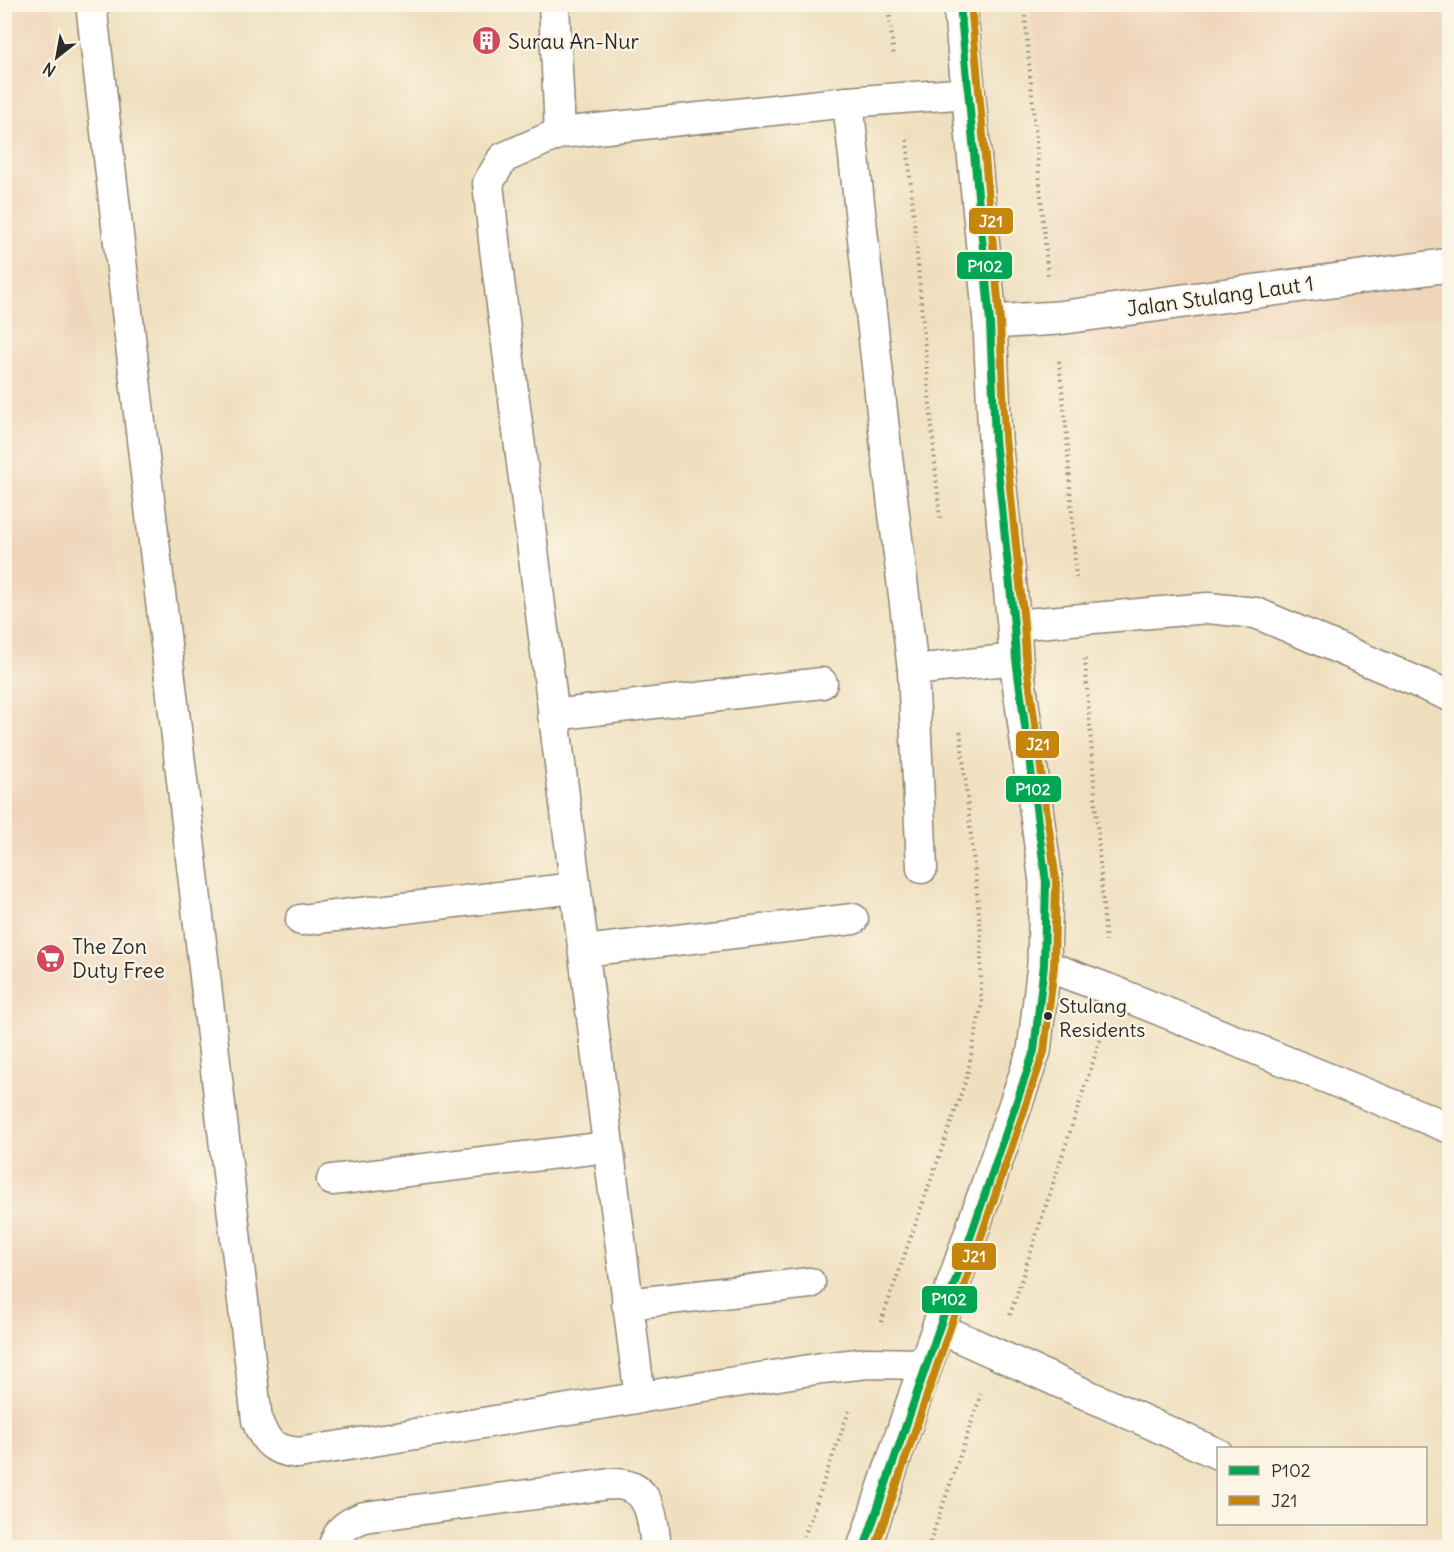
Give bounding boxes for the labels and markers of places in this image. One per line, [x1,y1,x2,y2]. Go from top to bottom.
building icon: Surau An-Nur [471,25,503,57]
place label: Surau An-Nur [508,28,639,55]
place label: The Zon Duty Free [72,933,165,984]
supermarket icon: The Zon Duty Free [35,942,67,974]
place label: Stulang Residents [1059,993,1145,1042]
marker: Stulang Residents [1042,1010,1054,1022]

